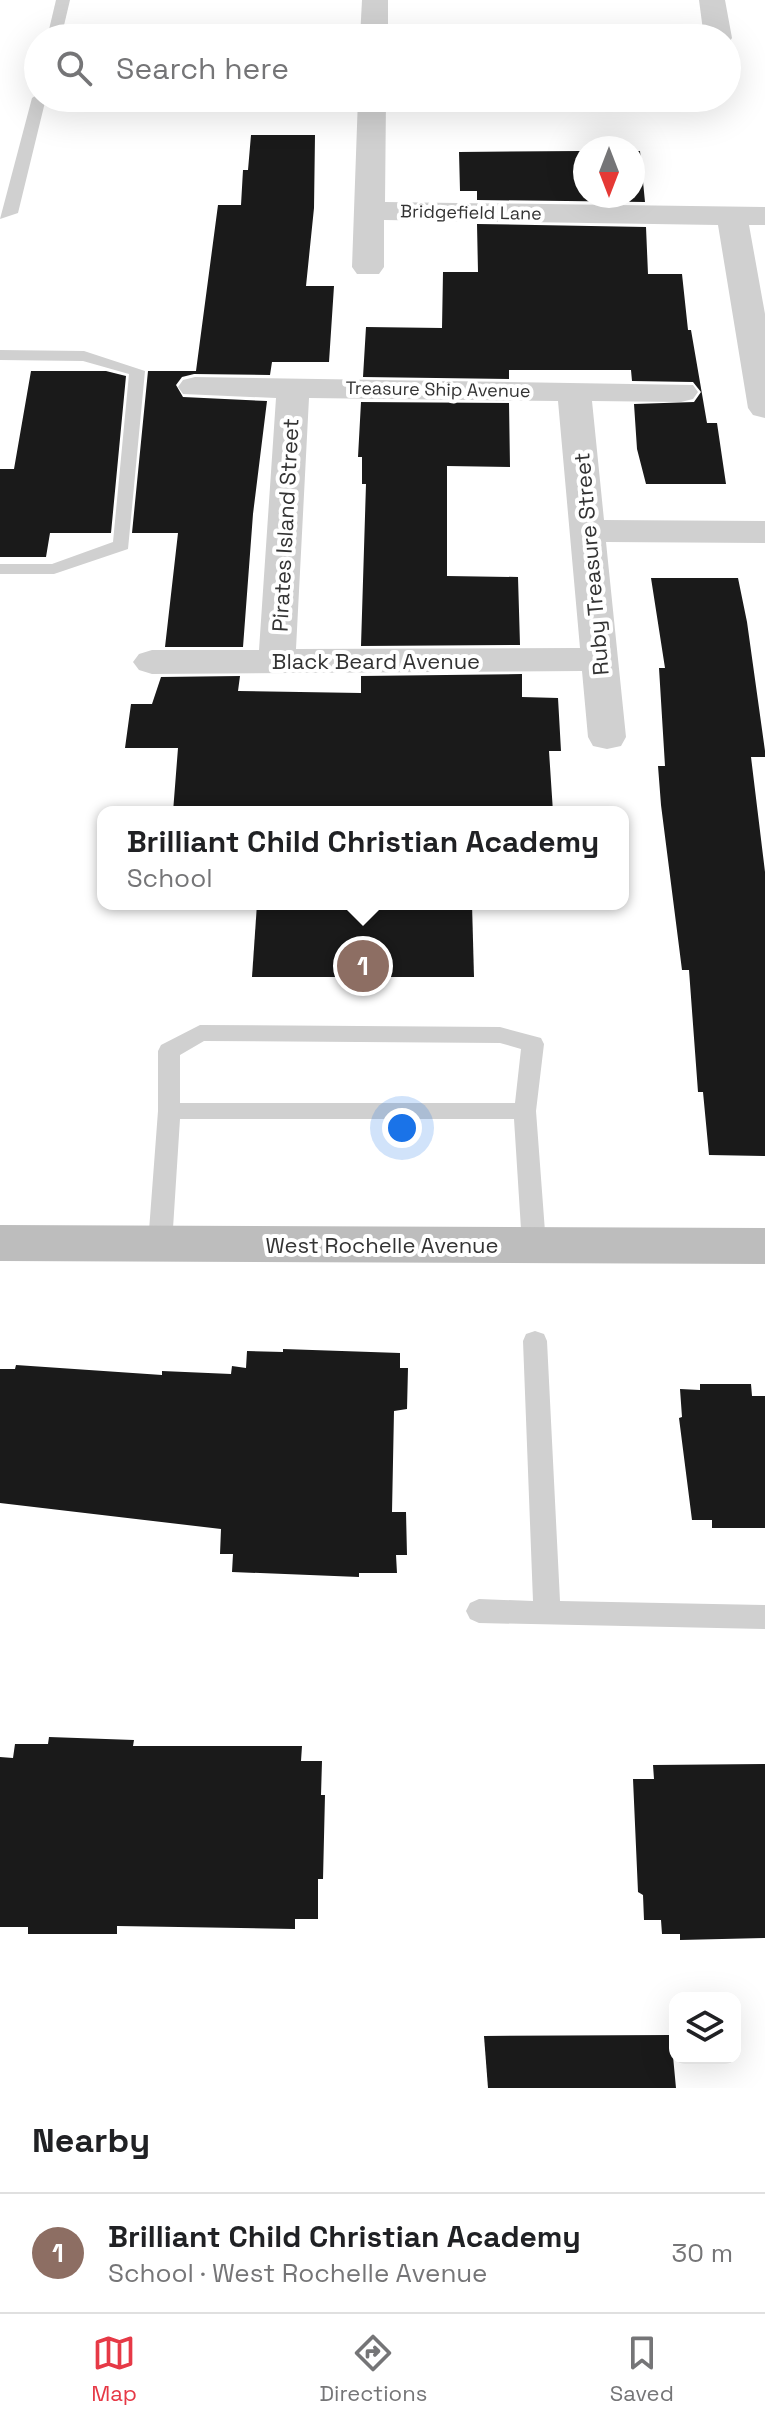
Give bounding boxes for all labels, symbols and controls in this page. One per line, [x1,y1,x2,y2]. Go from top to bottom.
search box [24,24,741,112]
icon: search [52,46,96,90]
text: Search here [116,49,289,88]
north arrow [573,136,645,208]
street label: Bridgefield Lane [400,199,542,225]
street label: Treasure Ship Avenue [345,376,531,402]
street label: Pirates Island Street [265,417,305,633]
street label: Ruby Treasure Street [567,451,615,677]
street label: Black Beard Avenue [272,647,480,675]
popup [97,806,629,910]
text: Brilliant Child Christian Academy [127,822,599,861]
text: School [127,861,213,895]
pin: 1 [337,936,389,996]
your location [382,1108,422,1148]
street label: West Rochelle Avenue [265,1231,499,1259]
map controls [669,1992,741,2064]
button: layers [669,1992,741,2064]
text: Nearby [32,2119,150,2162]
text: Brilliant Child Christian Academy [108,2217,581,2256]
text: 1 [52,2236,64,2270]
text: 30 m [672,2236,733,2270]
text: School · West Rochelle Avenue [108,2256,487,2290]
tab: Map [91,2331,137,2407]
tab: Directions [319,2331,427,2407]
tab: Saved [610,2331,674,2407]

